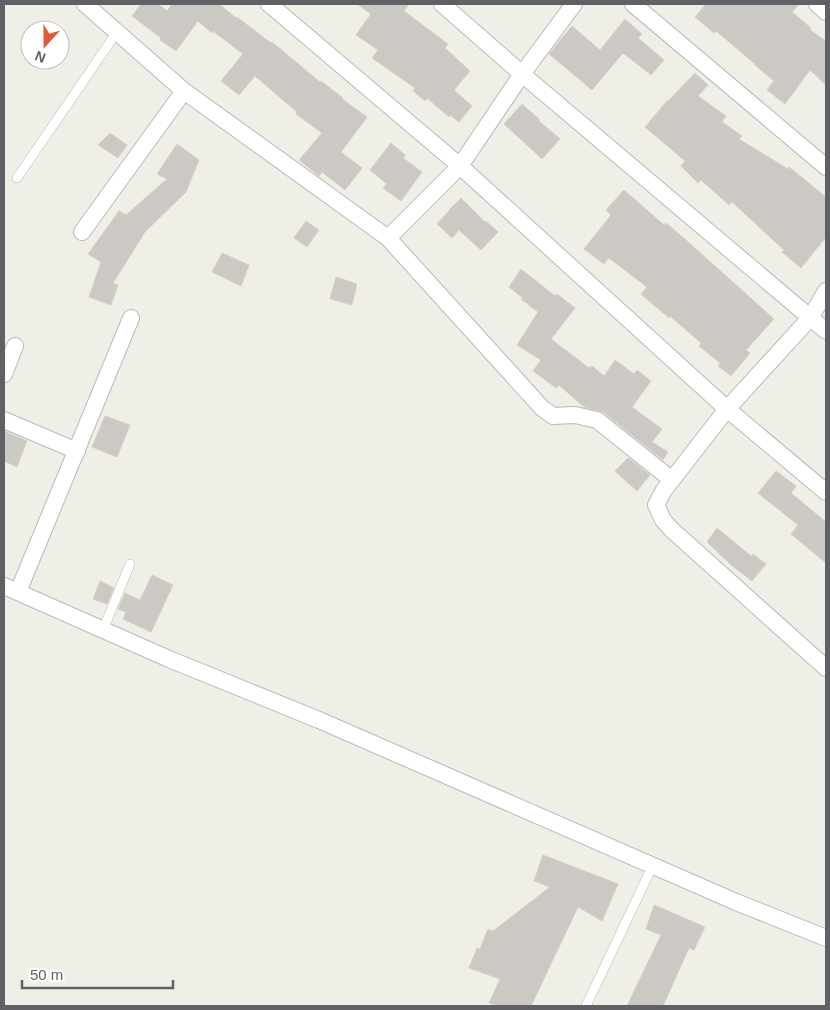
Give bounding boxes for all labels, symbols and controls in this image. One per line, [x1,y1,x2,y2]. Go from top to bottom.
north arrow [20,20,70,70]
text: N [33,48,48,66]
scale bar [22,958,174,990]
text: 50 m [30,966,63,983]

